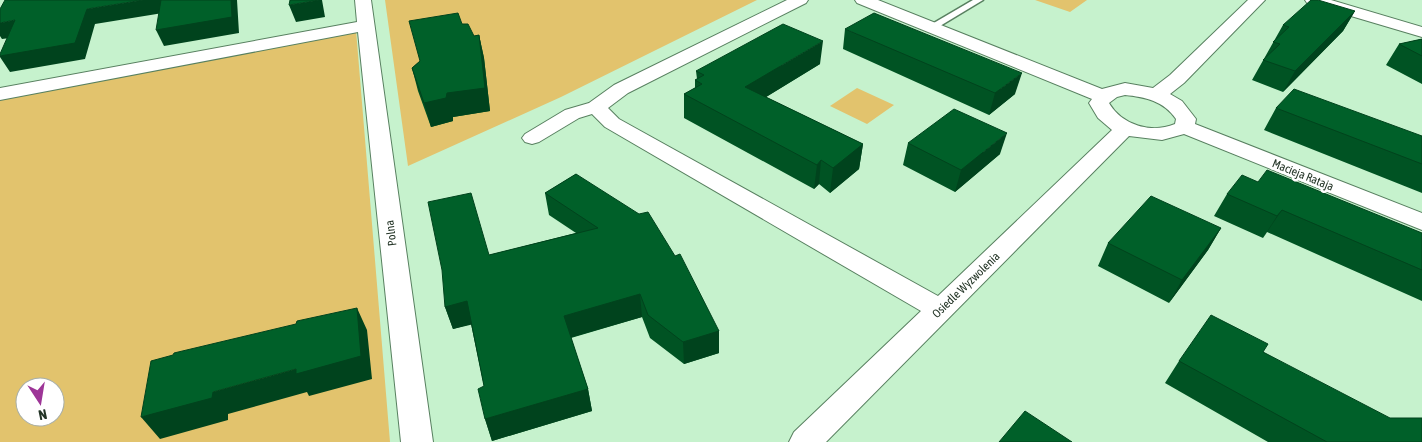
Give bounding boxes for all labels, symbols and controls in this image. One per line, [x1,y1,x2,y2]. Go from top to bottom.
street label: Macieja Rataja [1270,156,1336,194]
street label: Polna [382,219,400,247]
street label: Osiedle Wyzwolenia [929,249,1003,321]
north arrow [15,377,65,427]
text: N [37,406,48,423]

